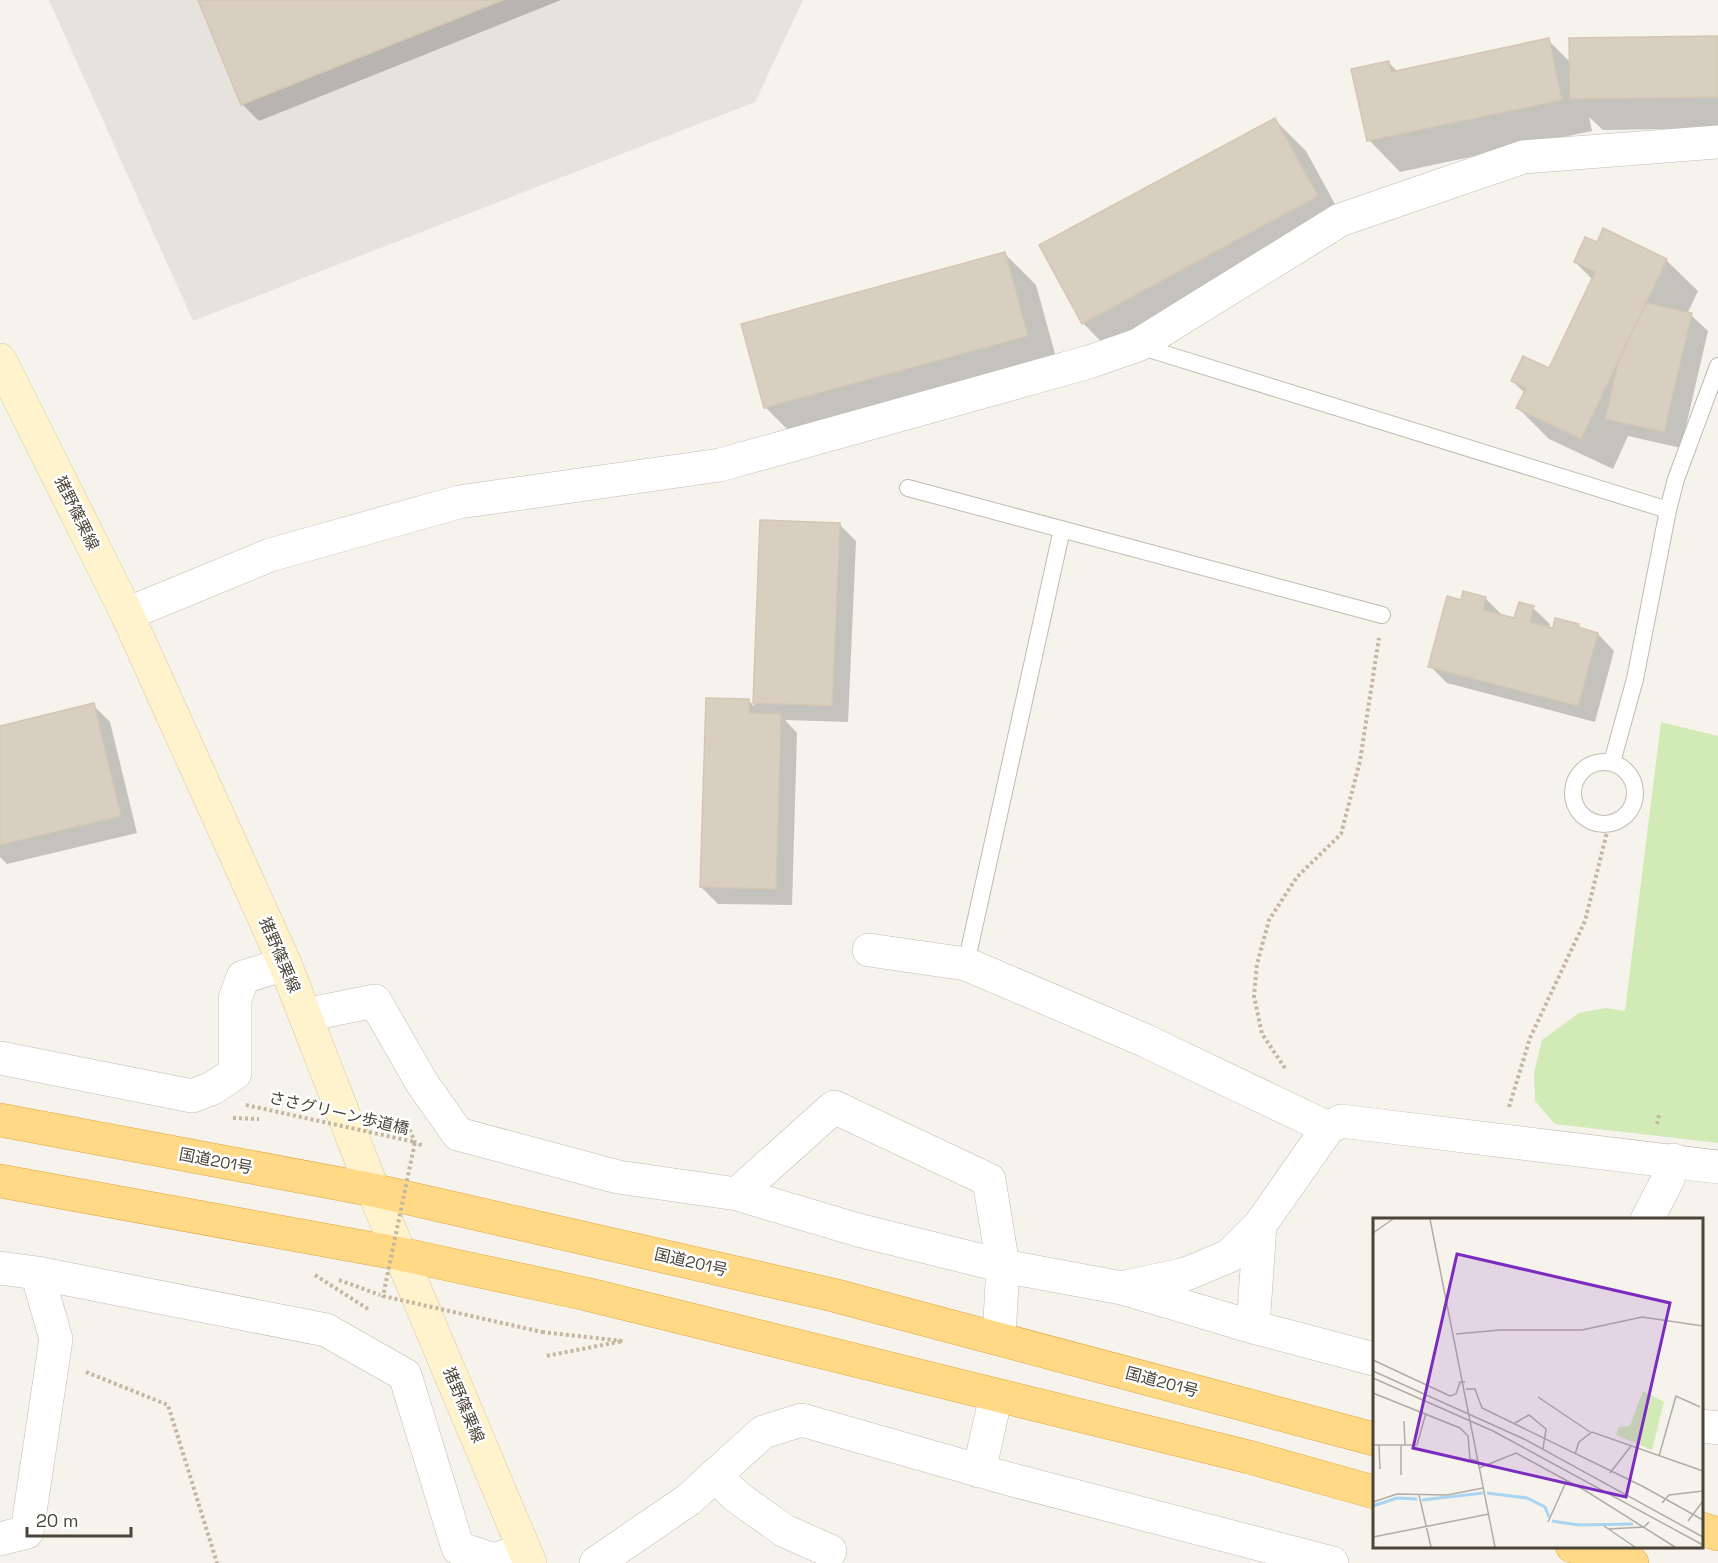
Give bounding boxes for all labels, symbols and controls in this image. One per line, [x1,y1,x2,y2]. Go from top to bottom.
street label: 猪野篠栗線 [50,472,104,554]
street label: 猪野篠栗線 [255,914,305,996]
street label: ささグリーン歩道橋 [267,1087,411,1139]
street label: 国道201号 [177,1144,255,1178]
inset map [1373,1218,1703,1548]
street label: 国道201号 [652,1243,730,1281]
street label: 国道201号 [1123,1362,1201,1402]
street label: 猪野篠栗線 [439,1364,489,1446]
scale bar [27,1500,130,1538]
text: 20 m [36,1509,79,1532]

